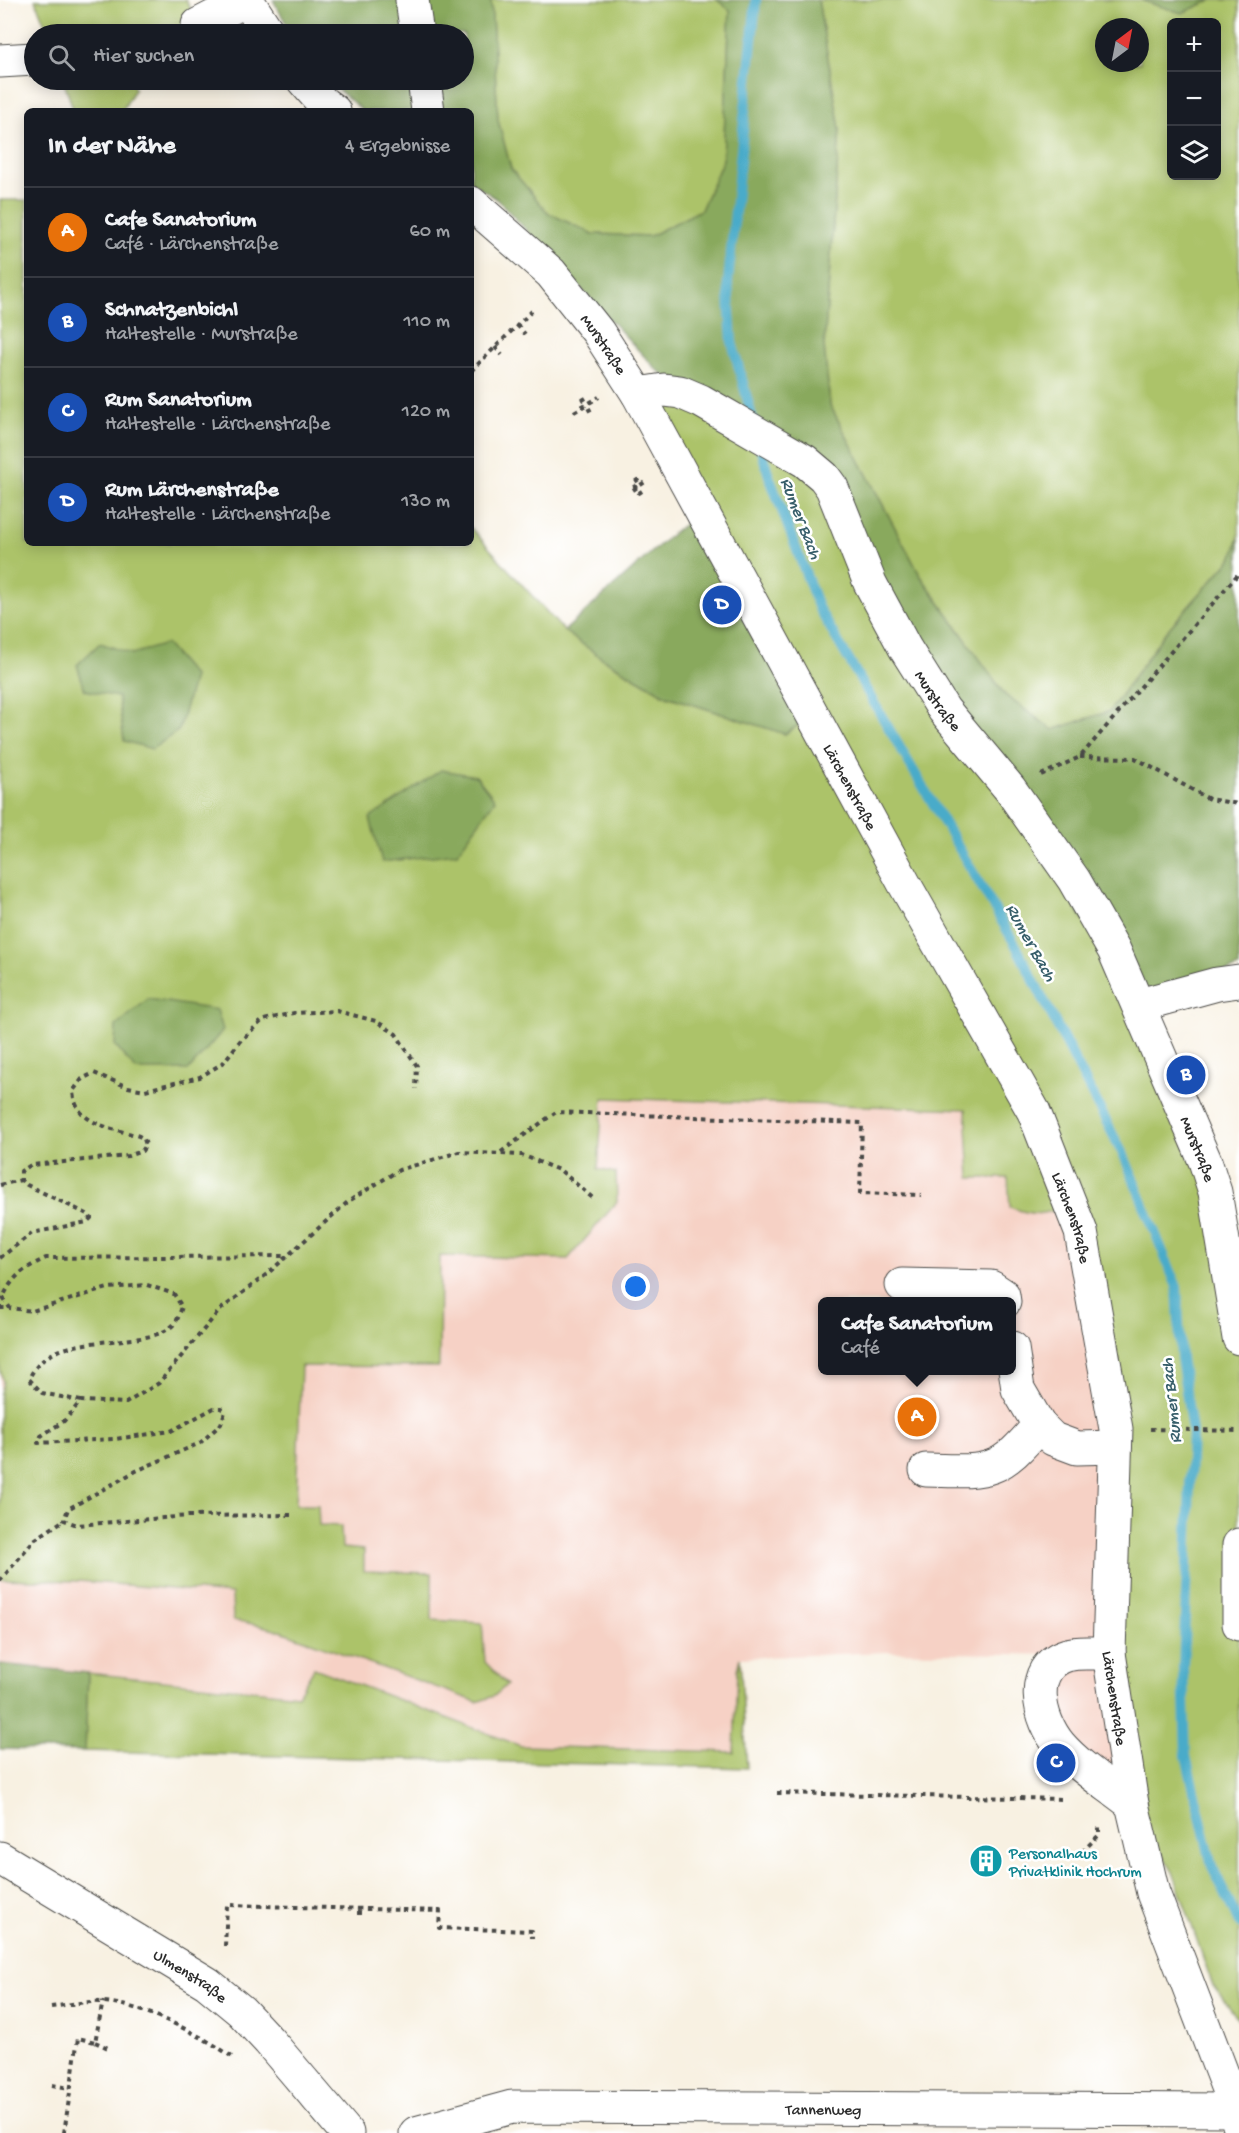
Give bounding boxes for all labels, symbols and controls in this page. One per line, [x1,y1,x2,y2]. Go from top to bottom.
north arrow [1095,18,1149,72]
map controls [1167,18,1221,180]
button: + [1167,18,1221,72]
search box [24,24,474,90]
icon: search [45,41,78,74]
text: Hier suchen [93,44,194,70]
button: − [1167,72,1221,126]
button: layers [1167,126,1221,180]
text: In der Nähe [48,132,176,163]
text: 4 Ergebnisse [345,136,450,159]
text: Cafe Sanatorium [105,208,256,234]
text: A [62,221,73,244]
text: 60 m [410,221,450,244]
text: Café · Lärchenstraße [105,234,278,257]
text: Schnatzenbichl [105,298,238,324]
text: B [62,311,73,334]
text: 110 m [404,311,450,334]
street label: Murstraße [575,312,629,380]
text: Haltestelle · Murstraße [105,324,298,347]
text: Rum Sanatorium [105,388,252,414]
text: C [62,401,73,424]
text: 120 m [402,401,450,424]
text: Haltestelle · Lärchenstraße [105,414,330,437]
water label: Rumer Bach [775,475,825,563]
text: Rum Lärchenstraße [105,478,279,504]
text: D [61,491,74,514]
text: 130 m [401,491,450,514]
text: Haltestelle · Lärchenstraße [105,504,330,527]
pin: D [702,582,742,628]
street label: Murstraße [909,668,964,737]
street label: Lärchenstraße [817,742,880,835]
water label: Rumer Bach [1000,901,1060,986]
pin: B [1166,1052,1206,1098]
street label: Murstraße [1174,1114,1217,1186]
street label: Lärchenstraße [1046,1170,1093,1266]
your location [621,1272,650,1301]
popup [818,1297,1016,1375]
text: Cafe Sanatorium [841,1312,993,1338]
text: Café [841,1338,880,1361]
water label: Rumer Bach [1158,1357,1187,1444]
pin: A [898,1394,936,1440]
street label: Lärchenstraße [1096,1650,1129,1748]
pin: C [1036,1740,1076,1786]
building icon: Personalhaus Privatklinik Hochrum [968,1843,1004,1879]
place label: Personalhaus Privatklinik Hochrum [1008,1846,1142,1883]
street label: Ulmenstraße [149,1947,230,2009]
street label: Tannenweg [785,2102,862,2121]

